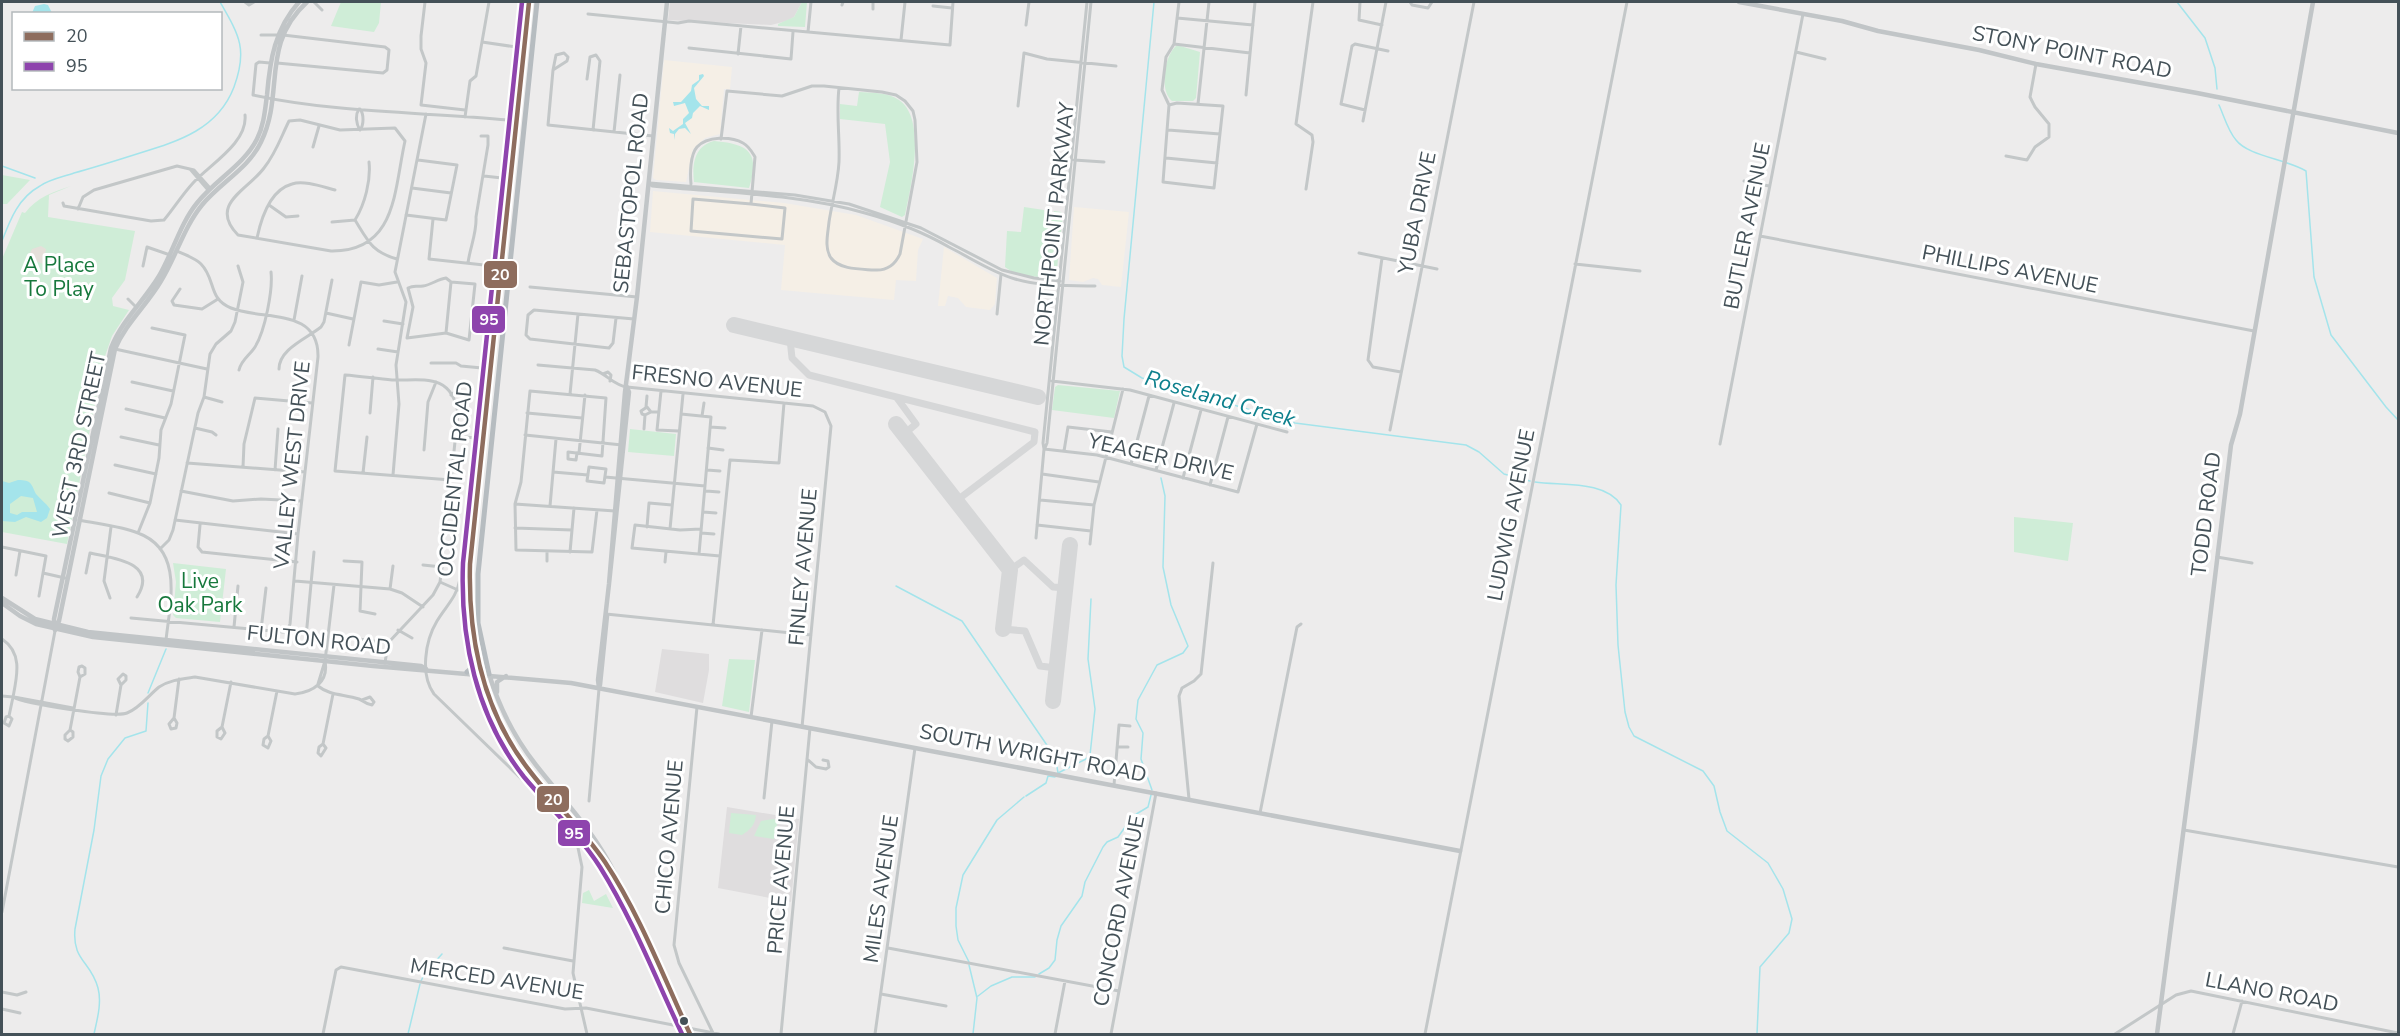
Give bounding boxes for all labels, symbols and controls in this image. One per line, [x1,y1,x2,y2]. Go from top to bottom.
legend [12,12,222,90]
street label: STONY POINT ROAD [1970,19,2174,85]
text: 20 [66,24,88,48]
text: 95 [66,54,88,78]
street label: SEBASTOPOL ROAD [607,91,655,295]
street label: NORTHPOINT PARKWAY [1027,100,1081,347]
street label: BUTLER AVENUE [1717,140,1777,312]
street label: YUBA DRIVE [1391,149,1443,278]
street label: PHILLIPS AVENUE [1920,238,2100,300]
park label: A Place To Play [23,251,95,303]
line badge: 20 [483,260,518,289]
text: 20 [490,264,510,286]
line badge: 95 [471,305,506,334]
text: 95 [479,309,499,331]
street label: WEST 3RD STREET [46,349,112,541]
street label: FRESNO AVENUE [630,358,804,404]
street label: VALLEY WEST DRIVE [267,360,317,571]
water label: Roseland Creek [1141,363,1300,435]
street label: OCCIDENTAL ROAD [431,380,479,578]
street label: YEAGER DRIVE [1085,426,1237,487]
street label: LUDWIG AVENUE [1481,427,1541,603]
street label: TODD ROAD [2184,450,2228,578]
street label: FINLEY AVENUE [782,487,824,647]
park label: Live Oak Park [157,567,243,619]
street label: FULTON ROAD [245,619,393,661]
street label: SOUTH WRIGHT ROAD [917,717,1149,789]
street label: CHICO AVENUE [648,759,690,915]
line badge: 20 [536,785,570,813]
text: 20 [543,789,563,811]
street label: PRICE AVENUE [761,805,801,955]
street label: MILES AVENUE [857,813,905,965]
street label: CONCORD AVENUE [1087,813,1151,1009]
line badge: 95 [557,819,591,847]
text: 95 [564,823,584,845]
street label: MERCED AVENUE [408,951,586,1007]
street label: LLANO ROAD [2203,965,2341,1019]
unlabelled marker [678,1015,690,1027]

